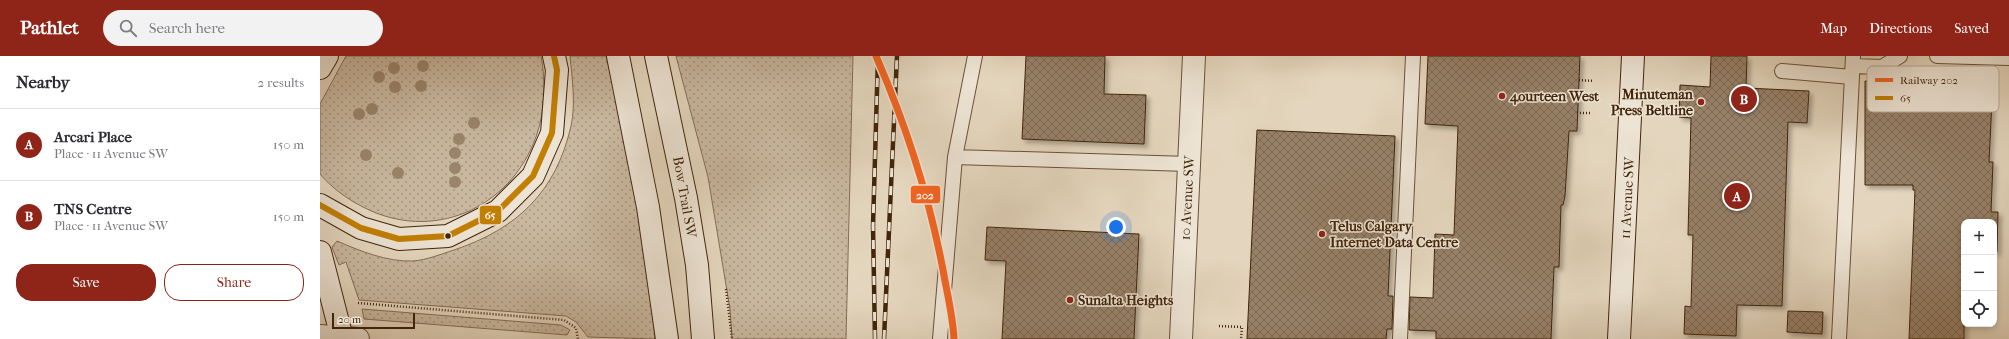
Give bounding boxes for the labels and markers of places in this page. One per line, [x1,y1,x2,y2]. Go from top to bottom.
pin: B [1731,84,1757,114]
place label: Minuteman Press Beltline [1611,86,1694,119]
place label: 4ourteen West [1509,88,1600,105]
marker: 4ourteen West [1497,91,1507,101]
marker: Minuteman Press Beltline [1696,97,1706,107]
pin: A [1724,181,1750,211]
place label: Telus Calgary Internet Data Centre [1329,218,1458,251]
marker: Telus Calgary Internet Data Centre [1317,229,1327,239]
unlabelled marker [443,231,453,241]
place label: Sunalta Heights [1078,292,1174,309]
marker: Sunalta Heights [1065,295,1075,305]

